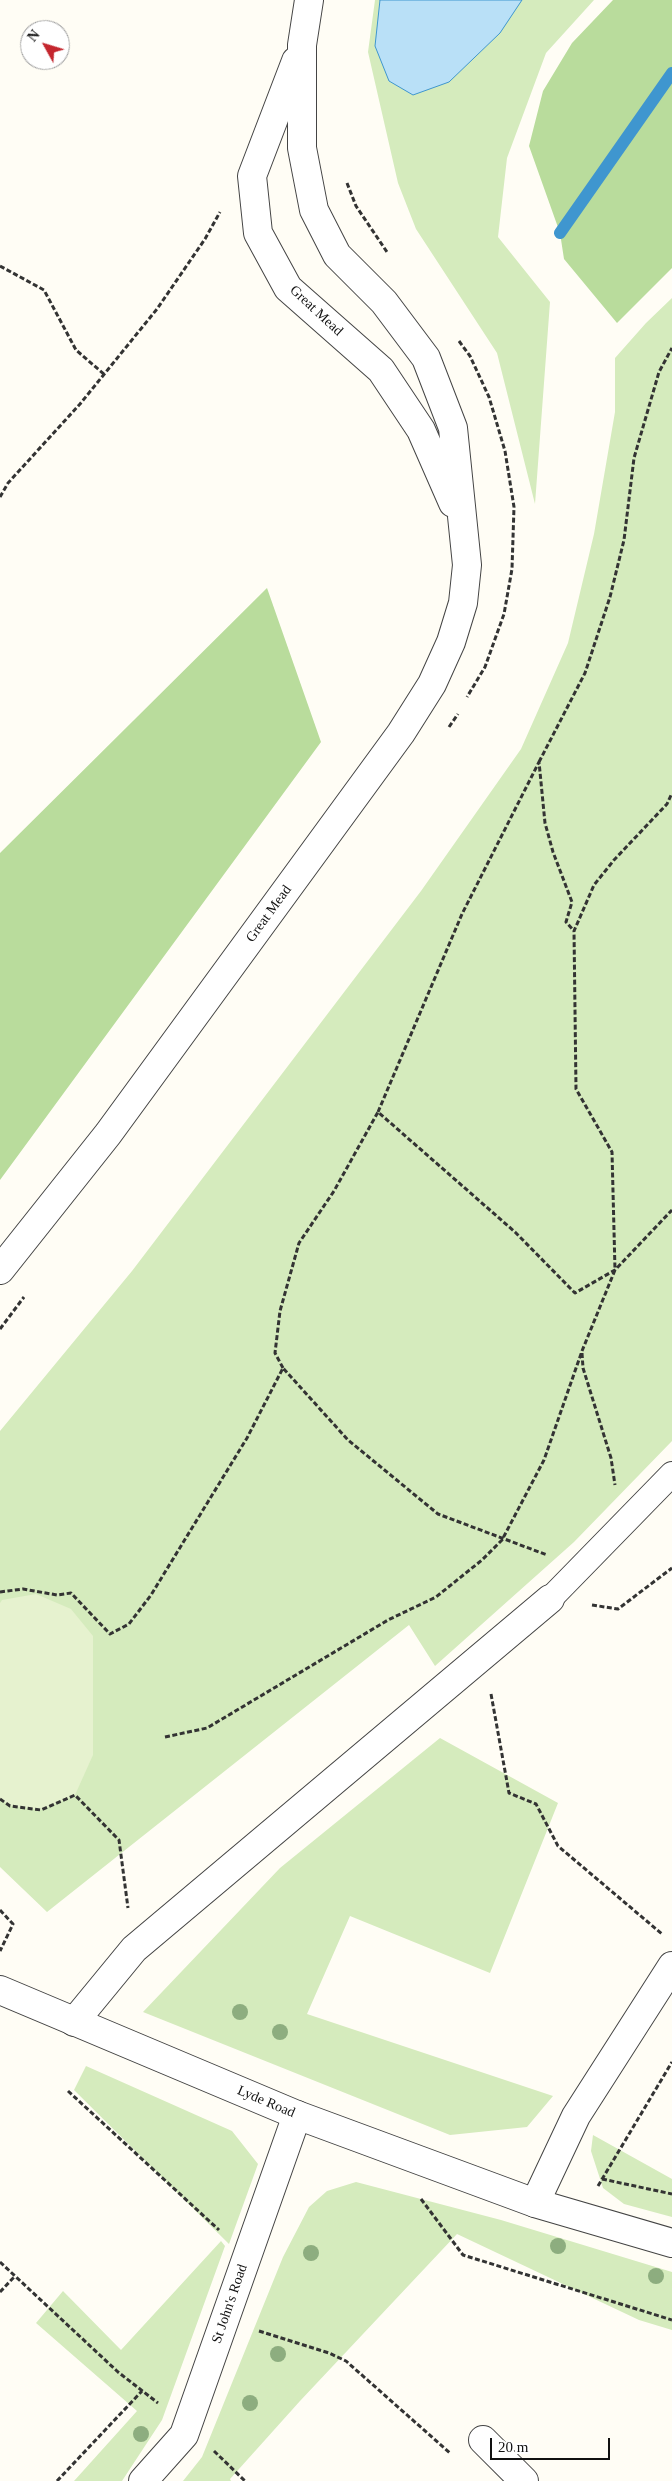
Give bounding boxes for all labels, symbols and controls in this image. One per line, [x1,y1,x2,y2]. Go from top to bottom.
north arrow [20,20,70,70]
text: N [25,27,43,45]
street label: Great Mead [286,282,346,340]
street label: Great Mead [243,882,295,946]
street label: Lyde Road [235,2082,297,2122]
street label: St John's Road [209,2262,251,2346]
scale bar [492,2428,612,2460]
text: 20 m [498,2439,528,2455]

